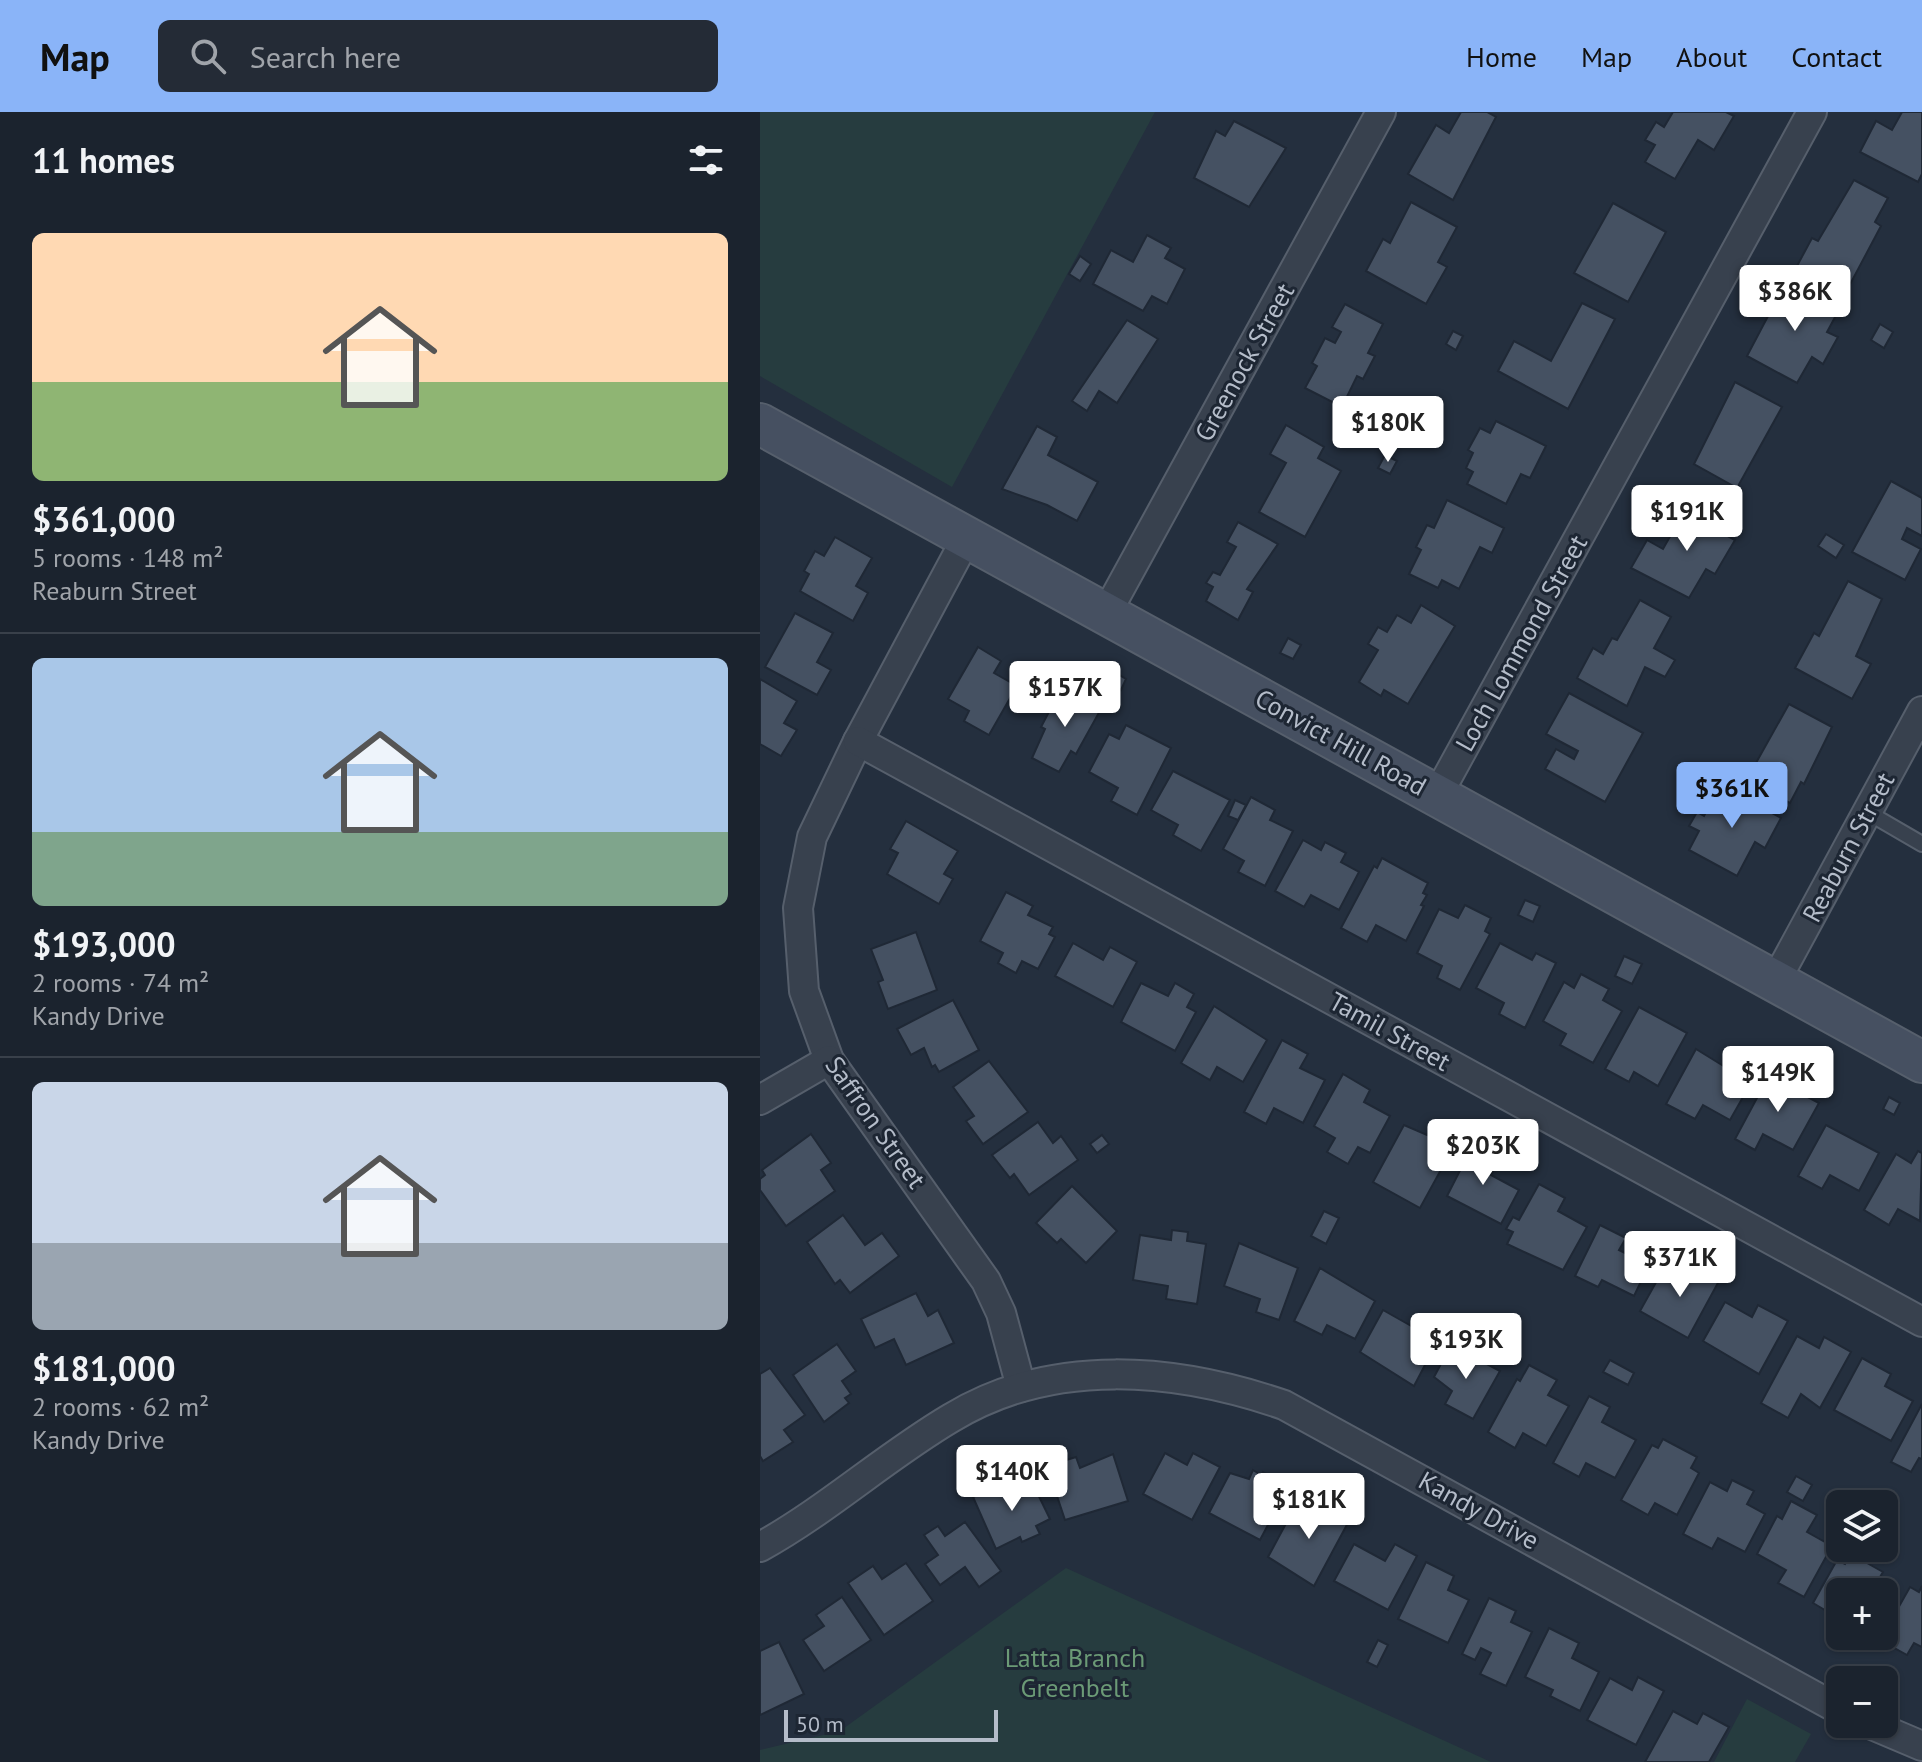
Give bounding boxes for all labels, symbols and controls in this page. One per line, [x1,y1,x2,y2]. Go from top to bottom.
search box [158,20,718,92]
text: Map [40,32,110,81]
icon: search [186,34,230,78]
text: Search here [250,37,401,76]
text: Home [1466,38,1537,75]
text: Map [1581,38,1632,75]
text: About [1676,38,1747,75]
text: Contact [1791,38,1882,75]
text: 11 homes [32,138,175,182]
icon: filters [684,138,728,182]
pin: $386K [1739,265,1851,333]
text: $386K [1757,274,1833,307]
street label: Greenock Street [1187,277,1301,447]
icon: home [308,285,452,429]
pin: $180K [1332,396,1444,464]
text: $180K [1350,405,1426,438]
pin: $191K [1631,485,1743,553]
text: $191K [1649,494,1725,527]
text: $361,000 [32,497,176,541]
street label: Loch Lommond Street [1448,529,1594,757]
text: 5 rooms · 148 m² [32,541,224,574]
text: Reaburn Street [32,574,197,607]
pin: $157K [1009,661,1121,729]
text: $157K [1027,670,1103,703]
street label: Convict Hill Road [1250,681,1432,803]
icon: home [308,710,452,854]
pin: $361K [1676,762,1788,830]
street label: Reaburn Street [1795,766,1901,927]
text: $361K [1694,771,1770,804]
text: $193,000 [32,922,176,966]
text: 2 rooms · 74 m² [32,966,209,999]
street label: Tamil Street [1324,984,1457,1078]
text: Kandy Drive [32,999,165,1032]
pin: $149K [1722,1046,1834,1114]
street label: Saffron Street [818,1050,934,1195]
text: $149K [1740,1055,1816,1088]
pin: $203K [1427,1119,1539,1187]
text: $203K [1445,1128,1521,1161]
icon: home [308,1134,452,1278]
pin: $371K [1624,1231,1736,1299]
text: $371K [1642,1240,1718,1273]
pin: $193K [1410,1313,1522,1381]
text: $193K [1428,1322,1504,1355]
text: $181,000 [32,1346,176,1390]
text: 2 rooms · 62 m² [32,1390,209,1423]
text: Kandy Drive [32,1423,165,1456]
pin: $140K [956,1445,1068,1513]
text: $140K [974,1454,1050,1487]
street label: Kandy Drive [1413,1463,1545,1557]
pin: $181K [1253,1473,1365,1541]
text: $181K [1271,1482,1347,1515]
map controls [1826,1490,1898,1738]
button: layers [1826,1490,1898,1562]
button: + [1826,1578,1898,1650]
park label: Latta Branch Greenbelt [1005,1641,1145,1704]
button: − [1826,1666,1898,1738]
scale bar [784,1706,998,1742]
text: 50 m [796,1710,844,1738]

